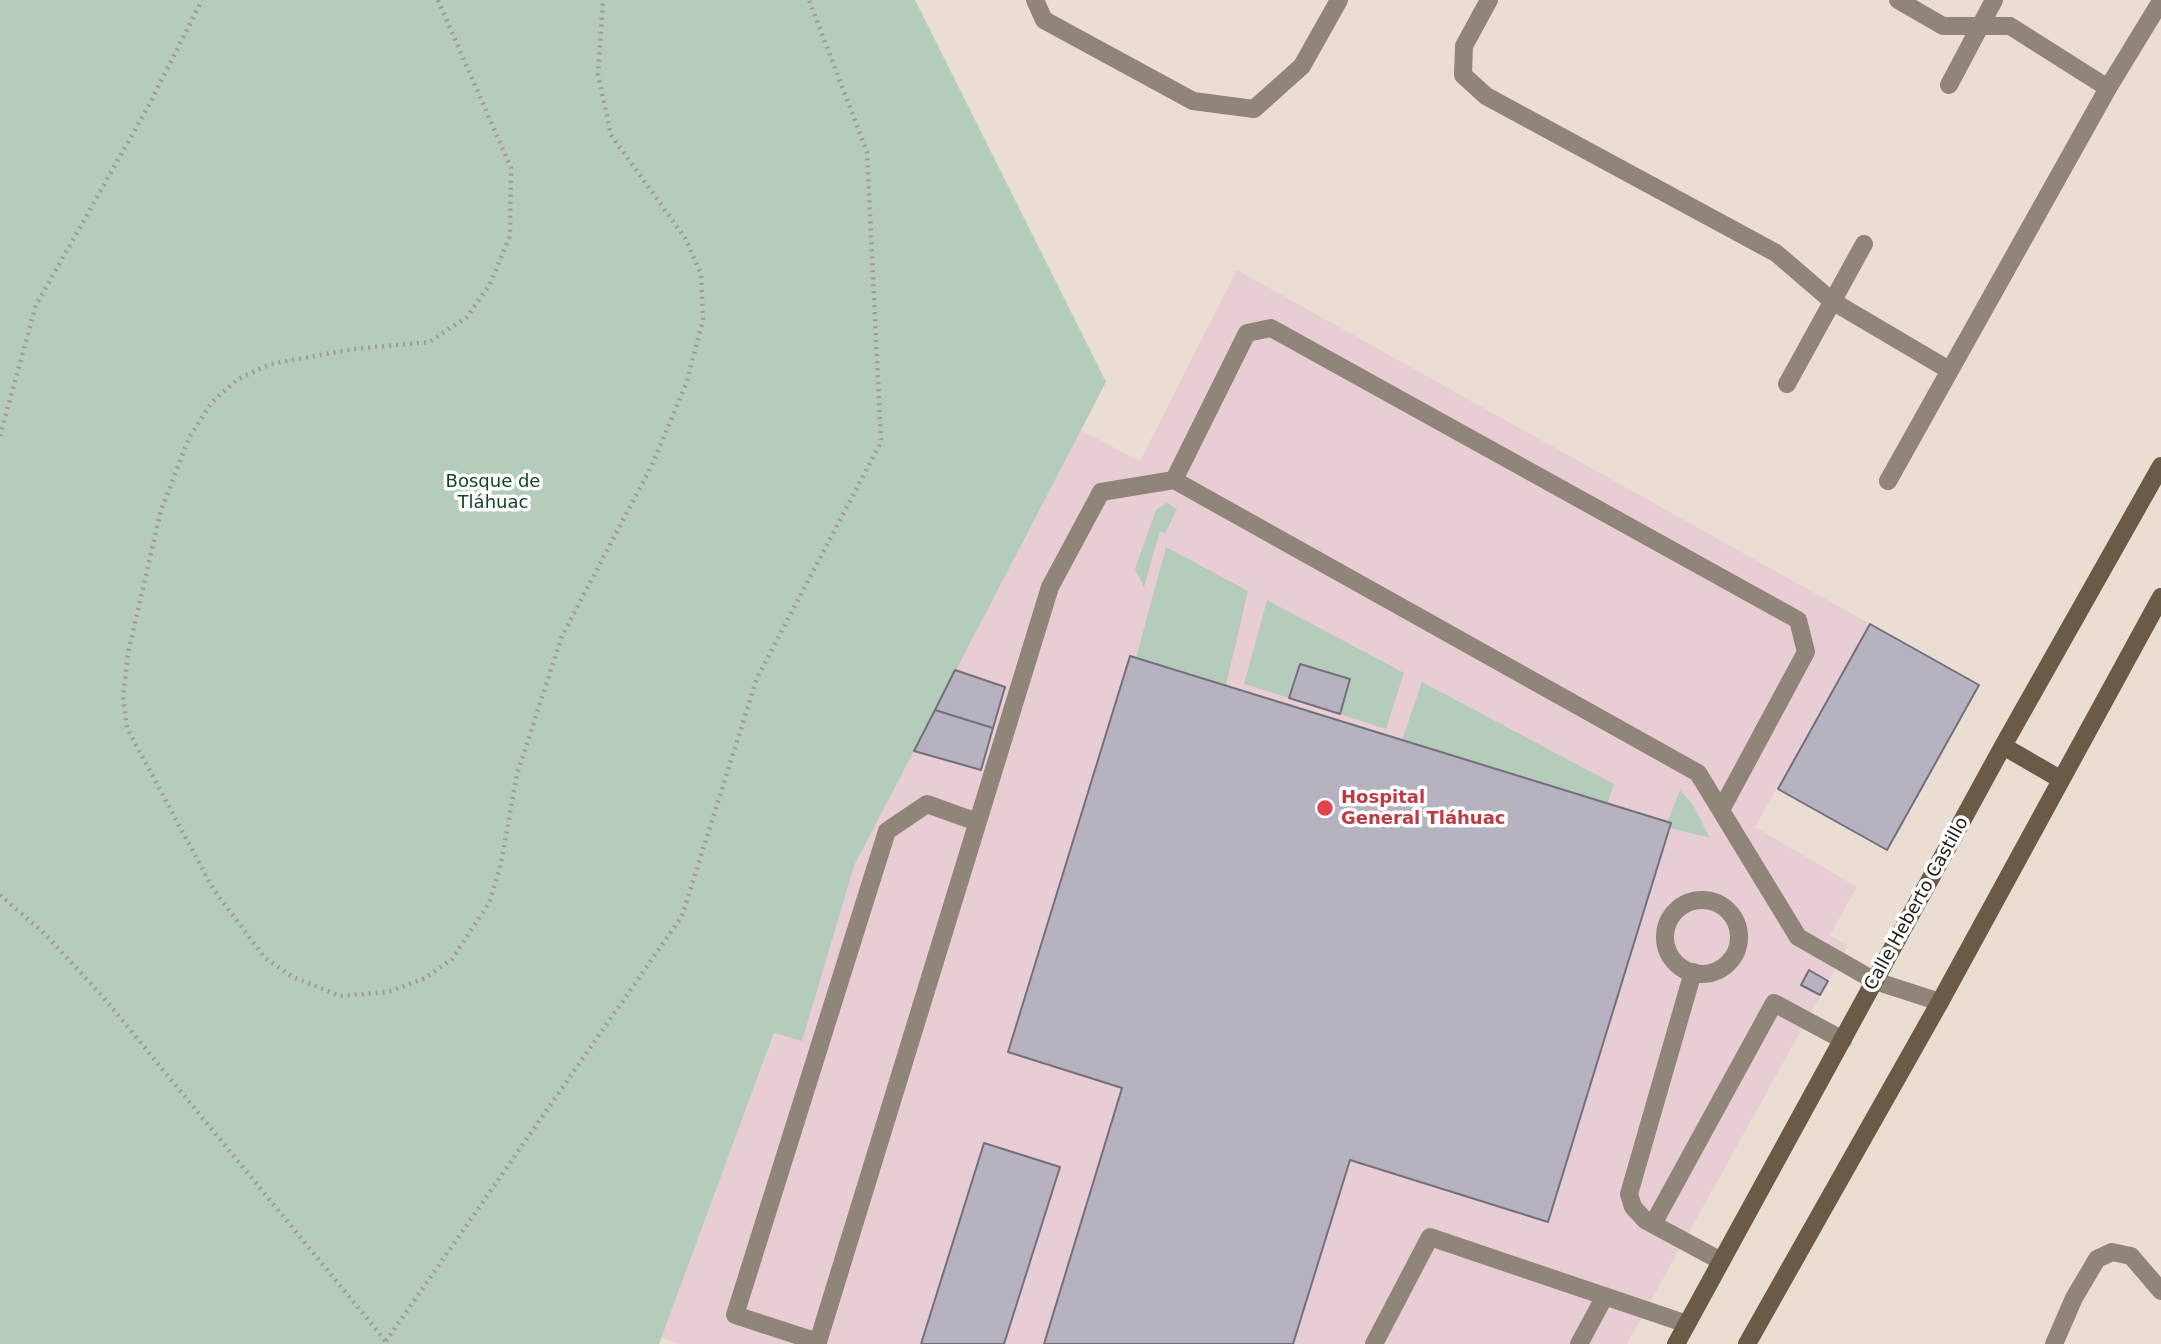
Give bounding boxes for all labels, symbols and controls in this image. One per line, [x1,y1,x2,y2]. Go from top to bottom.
park label: Bosque de Tláhuac [446,471,540,514]
place label: Hospital General Tláhuac [1341,787,1506,830]
marker: Hospital General Tláhuac [1315,798,1335,818]
street label: Calle Heberto Castillo [1860,814,1974,994]

